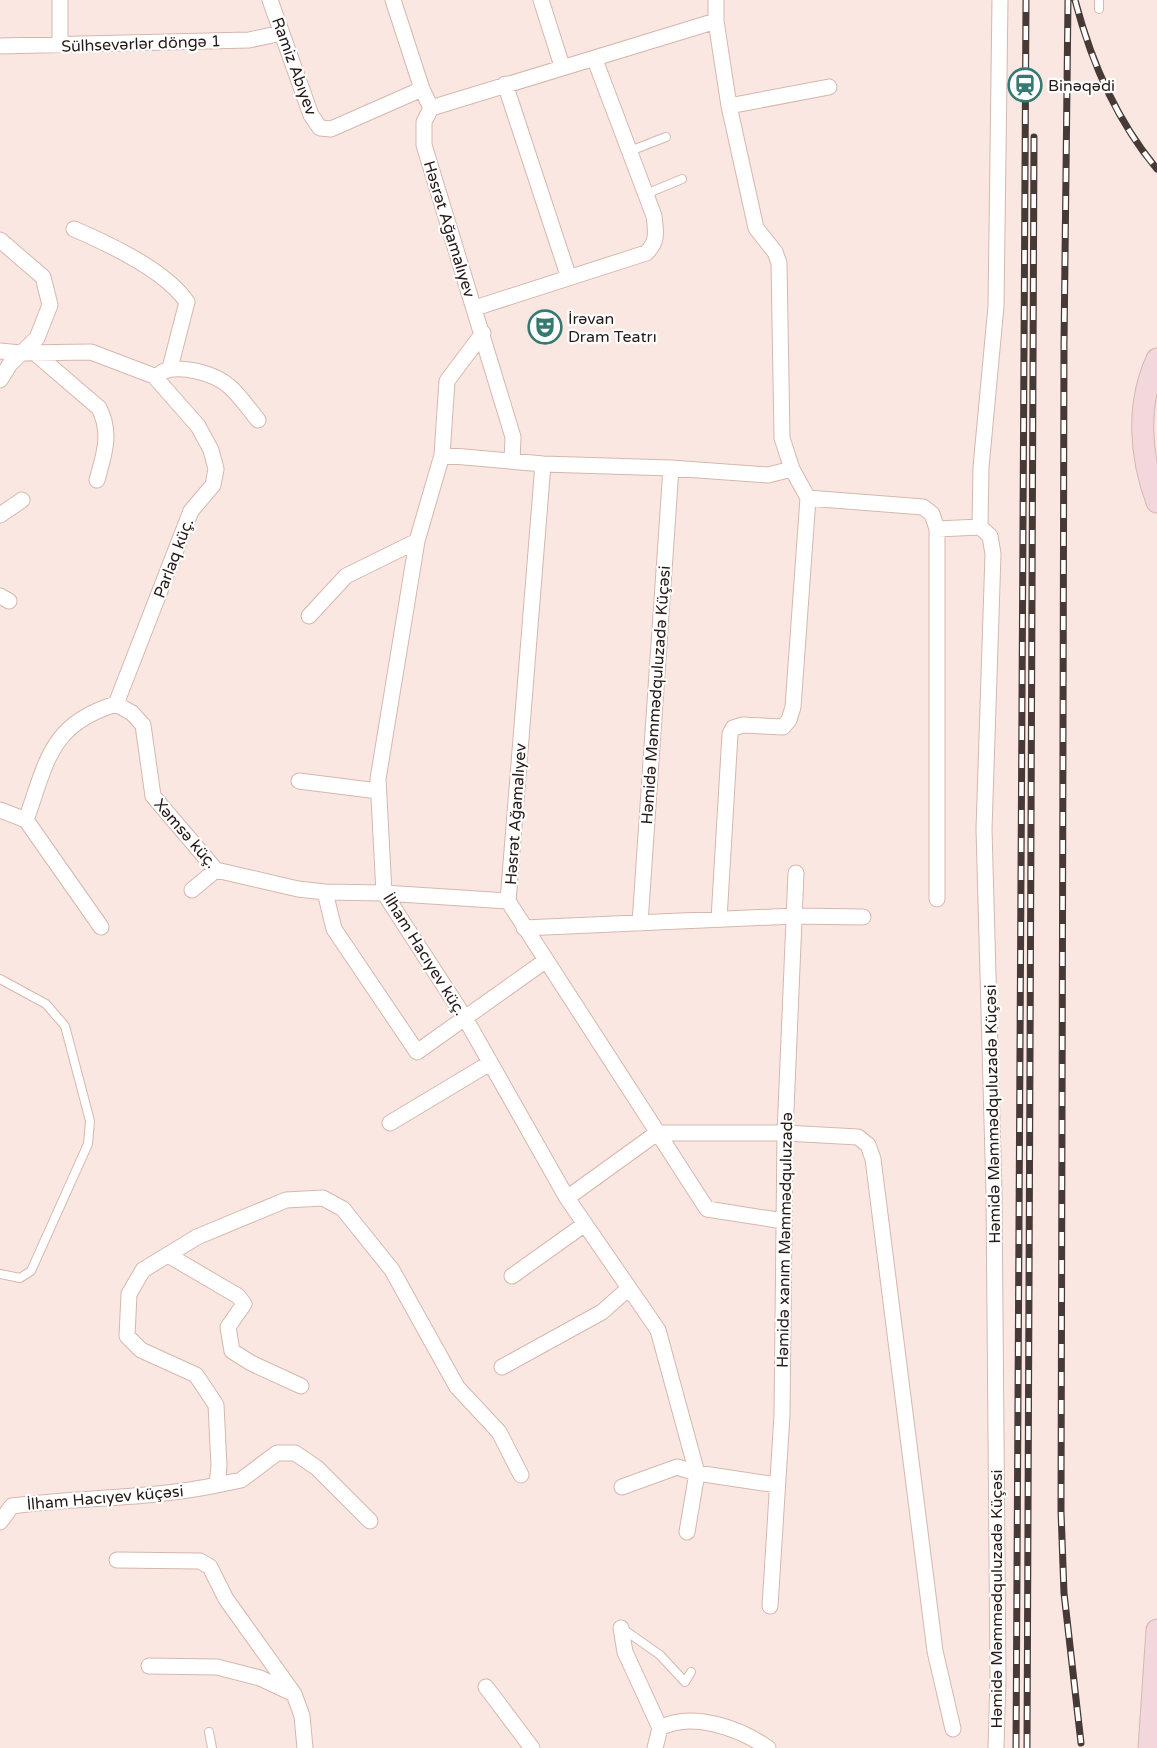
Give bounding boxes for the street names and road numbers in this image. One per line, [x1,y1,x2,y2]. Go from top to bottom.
street label: Ramiz Abıyev [267,15,321,119]
street label: Sülhsevərlər döngə 1 [61,31,221,57]
street label: Həsrət Ağamalıyev [419,158,480,301]
street label: Parlaq küç. [150,516,198,601]
street label: Həmidə Məmmədquluzadə Küçəsi [637,565,675,825]
street label: Həsrət Ağamalıyev [501,742,531,886]
street label: Xəmsə küç. [150,795,221,873]
street label: İlham Hacıyev küç. [378,890,470,1020]
street label: Həmidə Məmmədquluzadə Küçəsi [981,984,1005,1244]
street label: Həmidə xanım Məmmədquluzadə [773,1112,797,1368]
street label: Həmidə Məmmədquluzadə Küçəsi [987,1469,1007,1729]
street label: İlham Hacıyev küçəsi [26,1481,184,1515]

